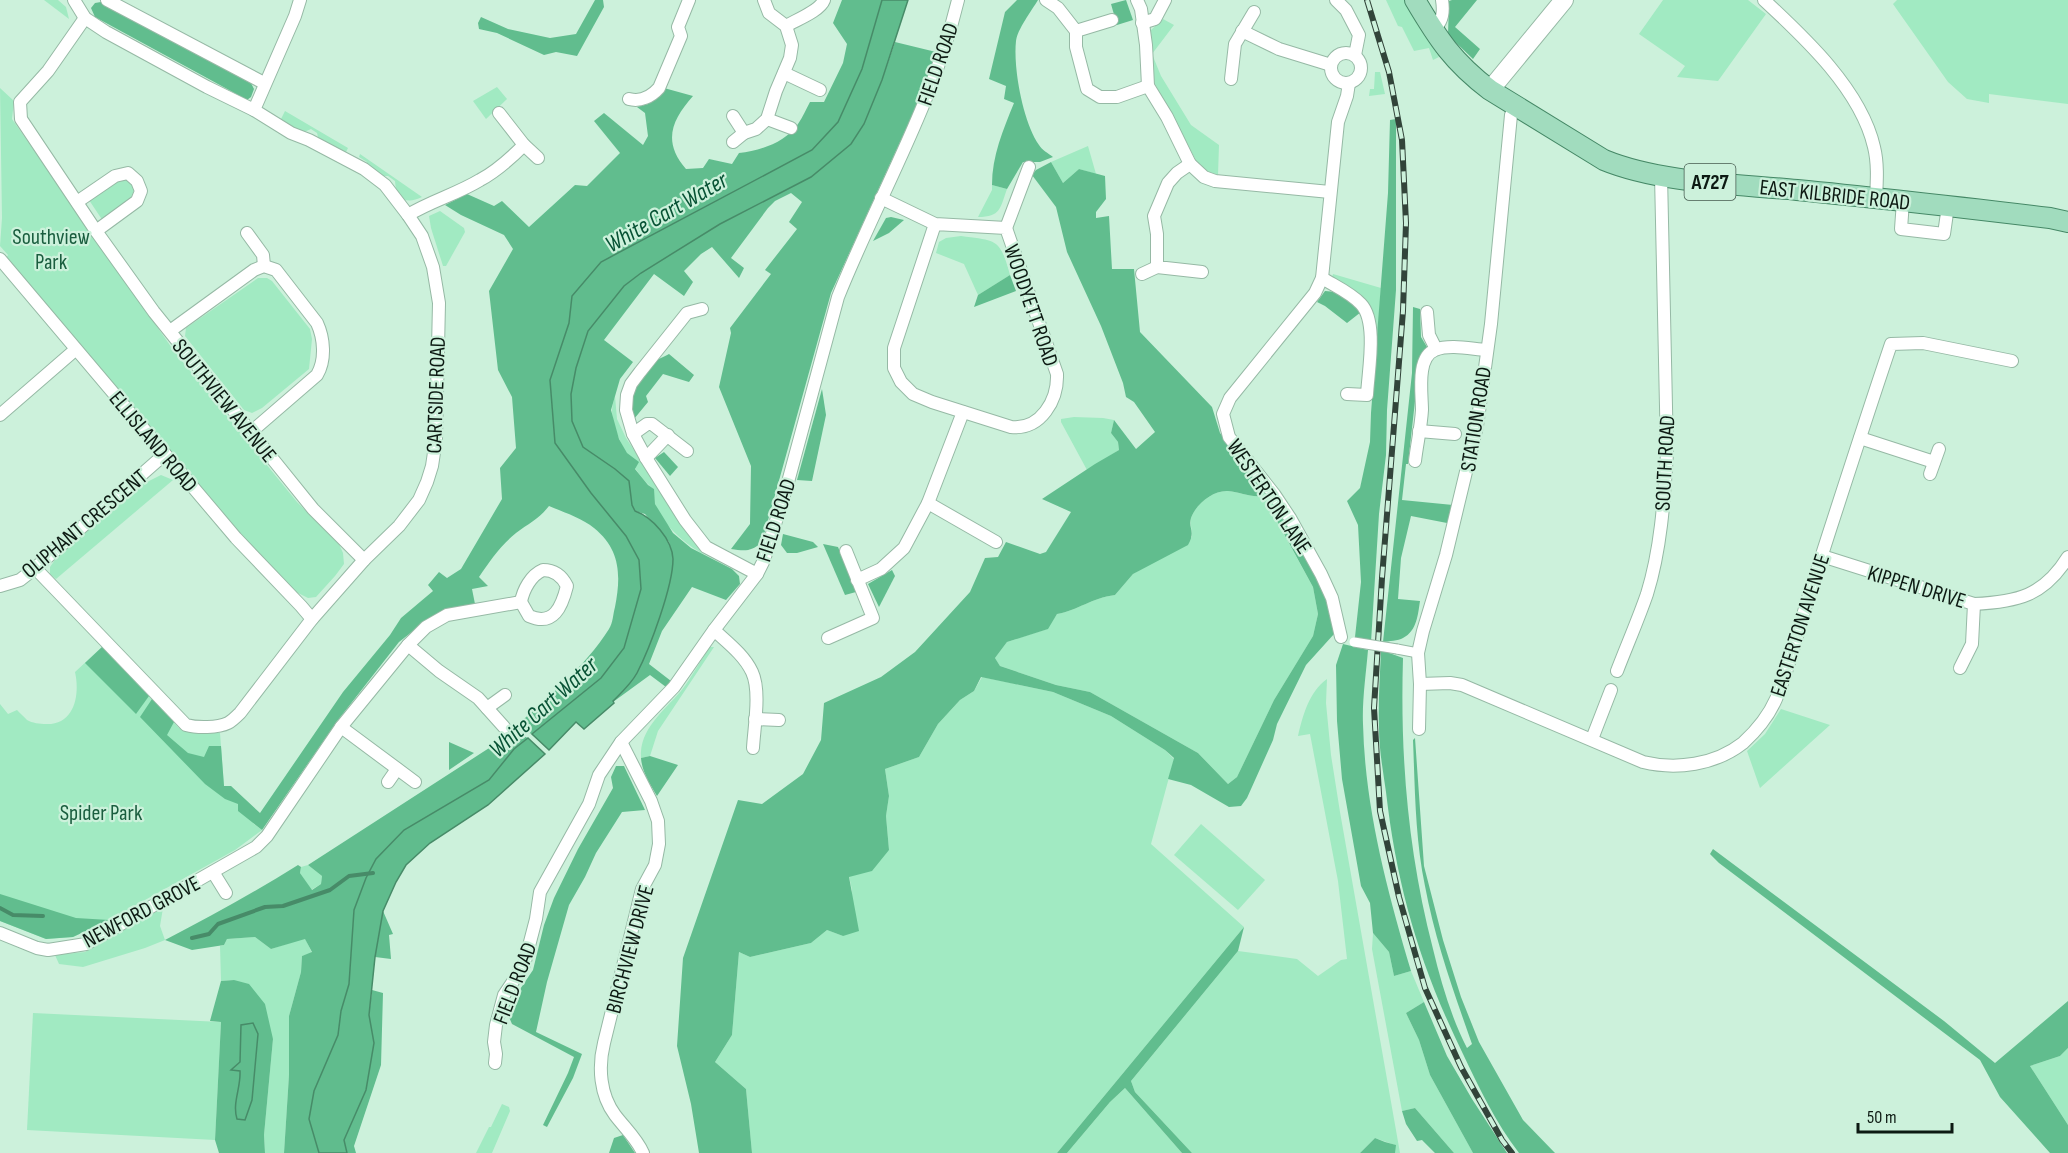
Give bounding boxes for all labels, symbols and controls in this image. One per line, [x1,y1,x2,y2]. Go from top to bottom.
street label: FIELD ROAD [912,20,965,109]
road number: A727 [1684,164,1736,200]
water label: White Cart Water [600,165,734,259]
street label: EAST KILBRIDE ROAD [1758,174,1911,217]
park label: Southview Park [12,224,90,276]
street label: WOODYETT ROAD [997,241,1064,370]
street label: SOUTHVIEW AVENUE [166,334,282,468]
street label: CARTSIDE ROAD [421,336,452,454]
street label: STATION ROAD [1455,365,1498,474]
street label: ELLISLAND ROAD [103,386,203,498]
street label: SOUTH ROAD [1650,415,1681,512]
street label: WESTERTON LANE [1220,434,1317,559]
street label: OLIPHANT CRESCENT [16,464,153,585]
street label: FIELD ROAD [750,476,802,565]
street label: EASTERTON AVENUE [1765,551,1836,700]
street label: KIPPEN DRIVE [1864,560,1969,615]
water label: White Cart Water [483,650,605,764]
park label: Spider Park [60,800,143,827]
street label: NEWFORD GROVE [78,870,205,955]
street label: BIRCHVIEW DRIVE [600,882,661,1016]
street label: FIELD ROAD [487,939,543,1028]
scale bar [1858,1096,1952,1134]
text: 50 m [1867,1107,1897,1128]

